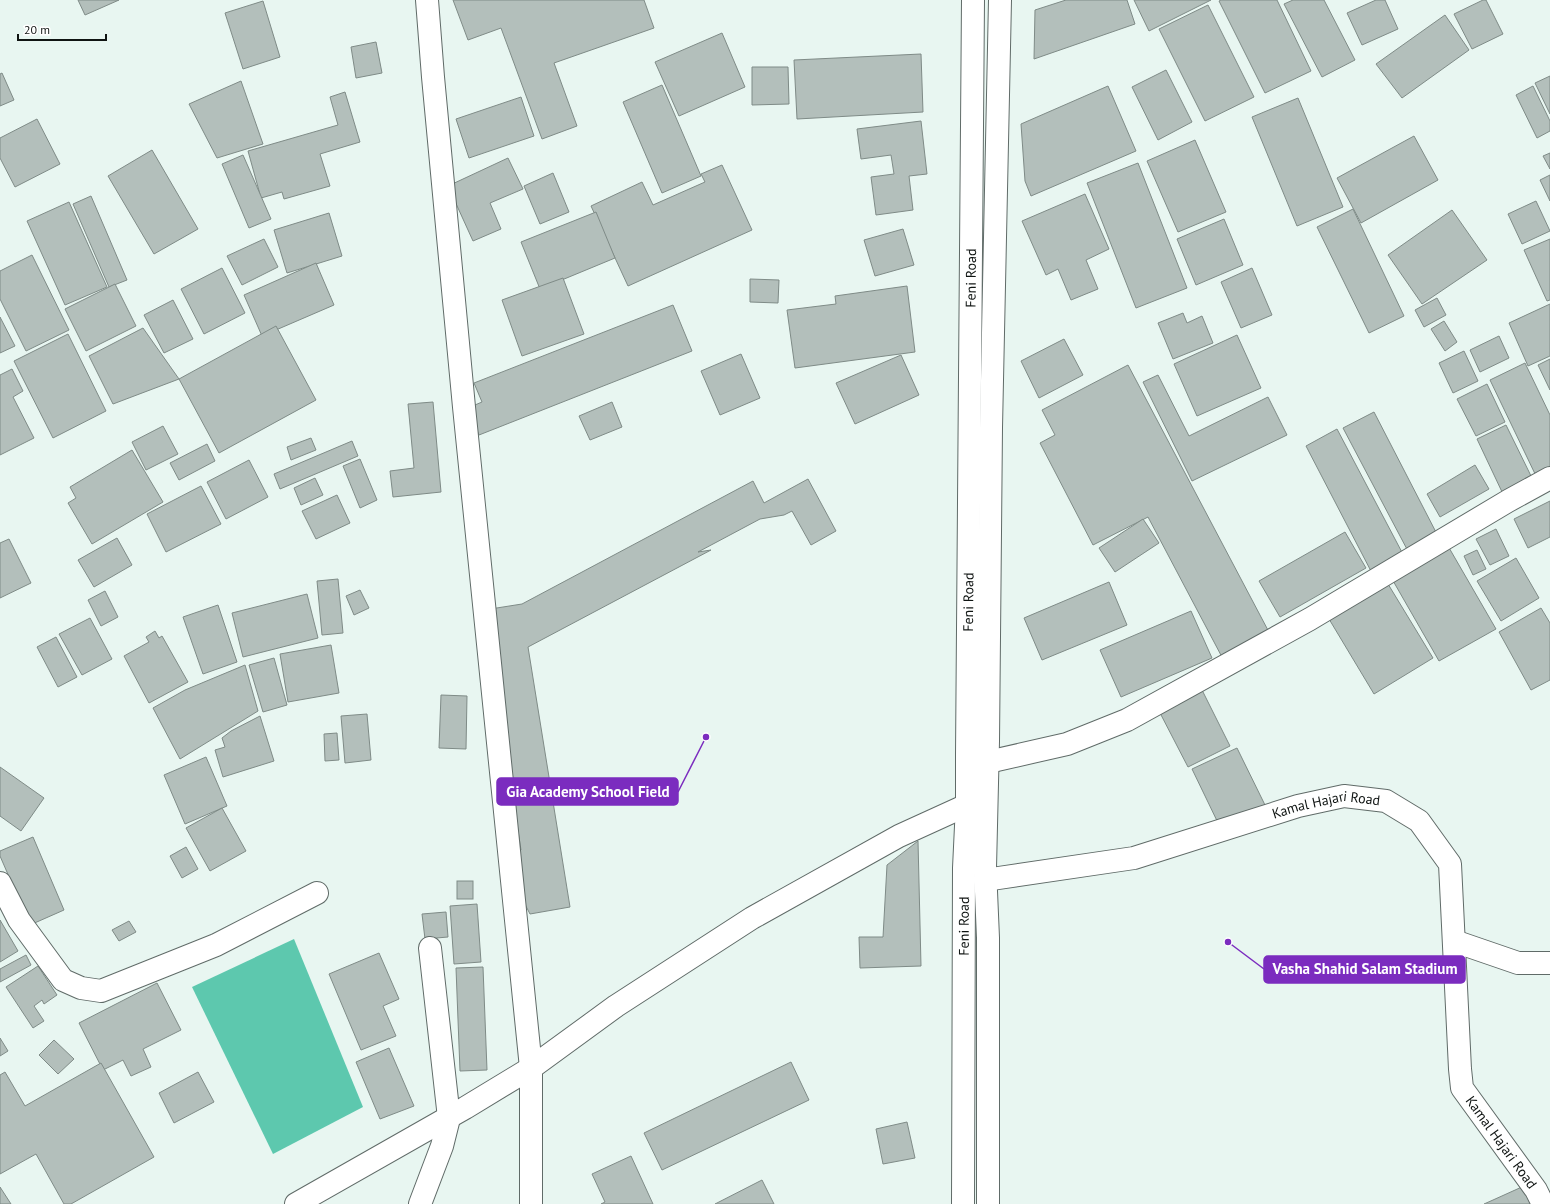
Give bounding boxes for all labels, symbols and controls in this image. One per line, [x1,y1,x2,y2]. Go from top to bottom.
scale bar [18,16,106,42]
text: 20 m [24,22,50,37]
street label: Feni Road [962,248,980,308]
street label: Feni Road [959,572,977,632]
callout: Gia Academy School Field [497,778,678,805]
text: Gia Academy School Field [506,782,670,801]
street label: Kamal Hajari Road [1270,787,1381,823]
street label: Feni Road [955,896,973,956]
callout: Vasha Shahid Salam Stadium [1264,956,1465,983]
text: Vasha Shahid Salam Stadium [1271,959,1458,978]
street label: Kamal Hajari Road [1462,1092,1541,1192]

